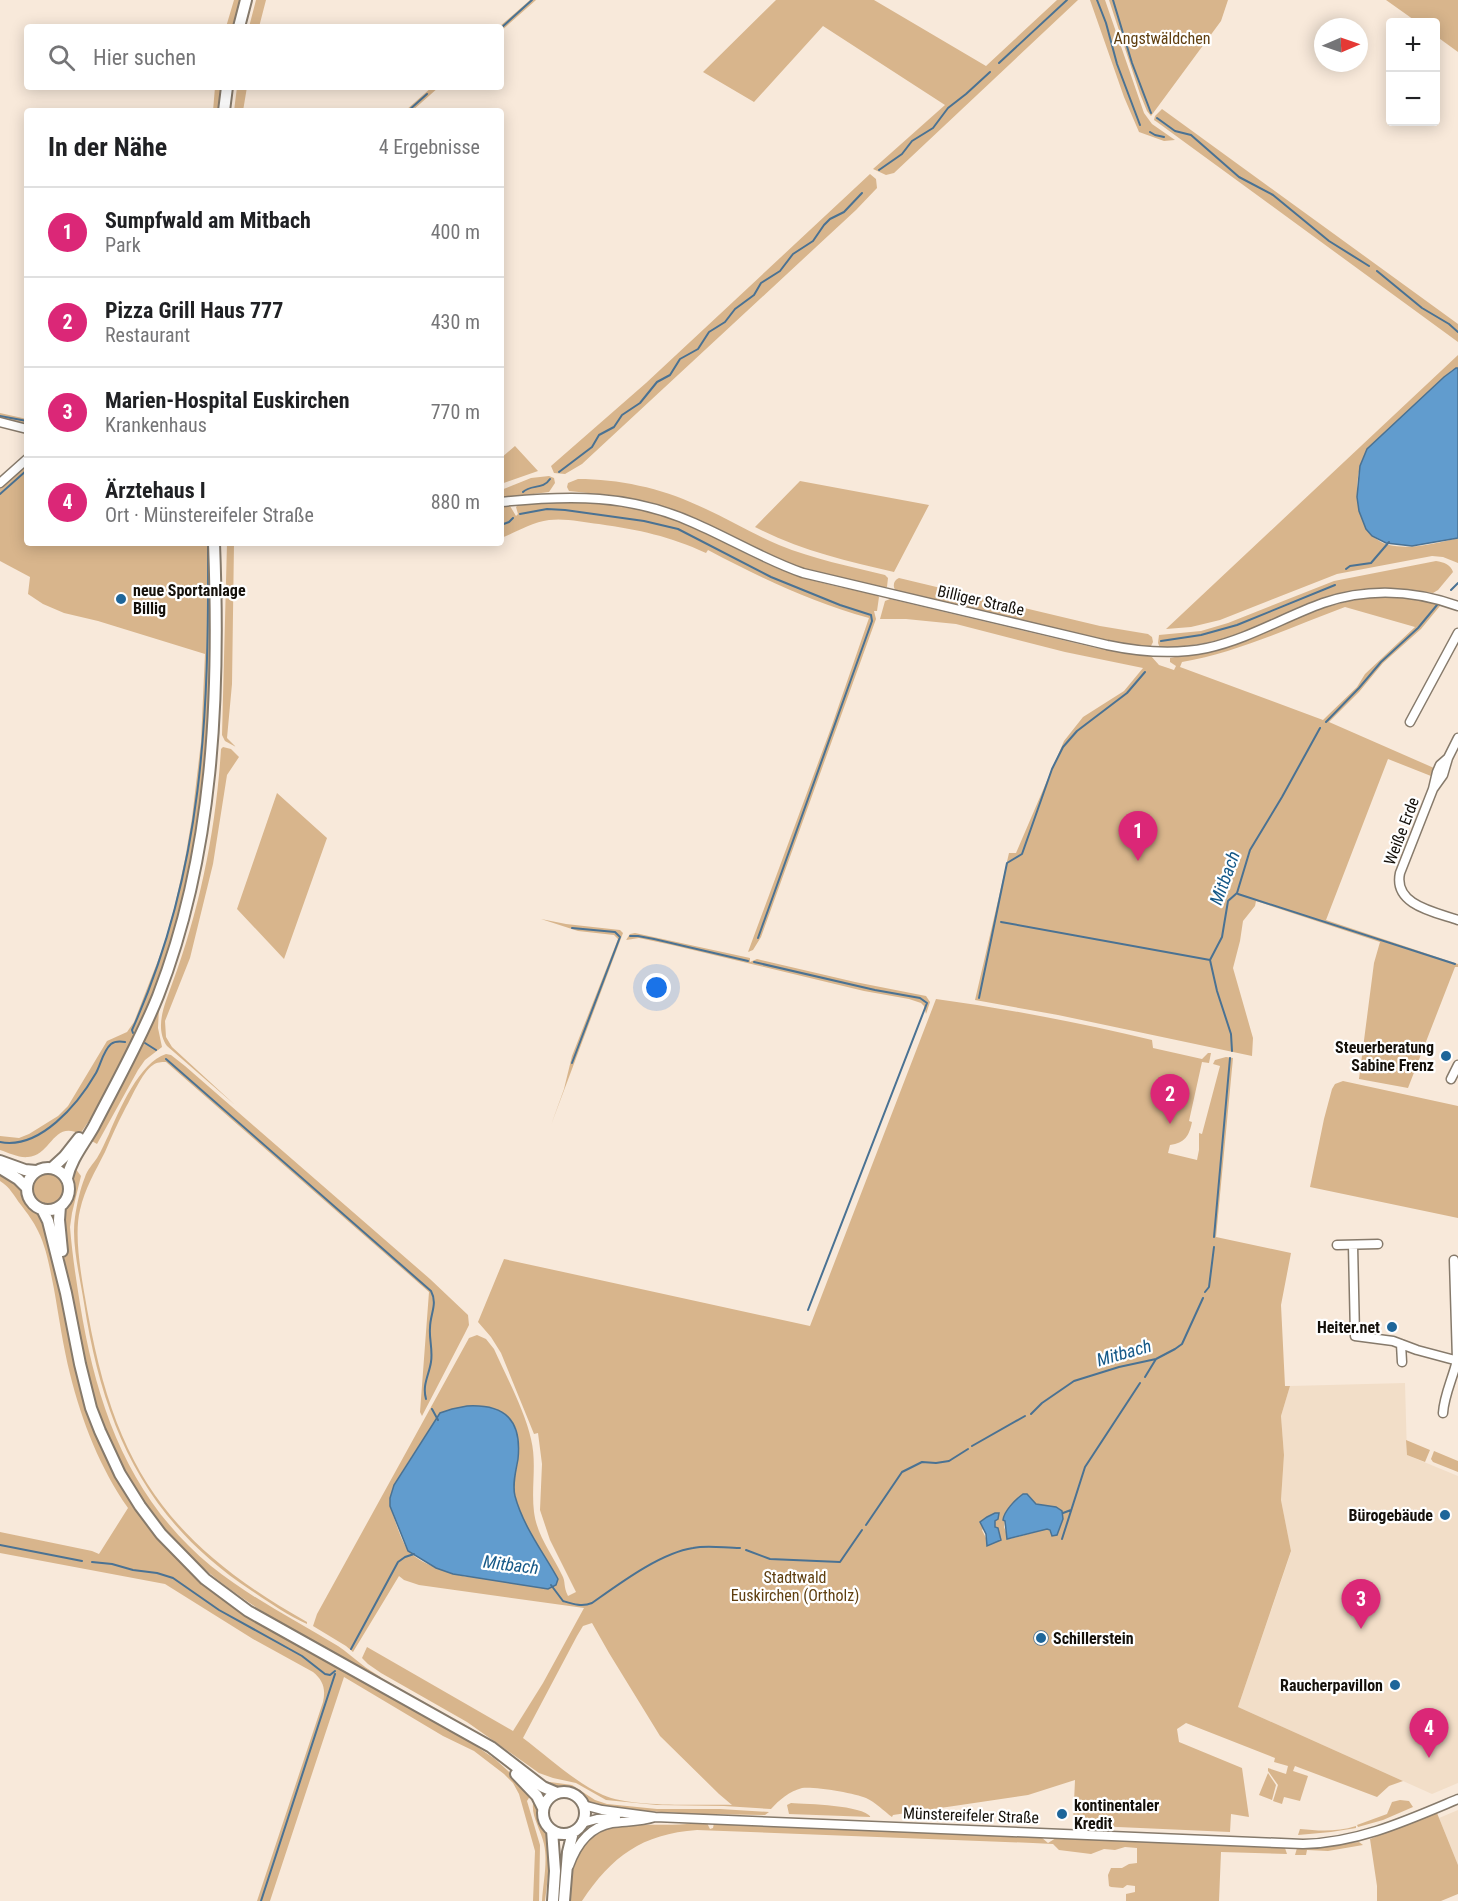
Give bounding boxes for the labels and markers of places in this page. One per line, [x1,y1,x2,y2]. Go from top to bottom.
place label: neue Sportanlage Billig [133,581,246,618]
marker: neue Sportanlage Billig [114,592,128,606]
pin: 1 [1118,812,1158,861]
place label: Steuerberatung Sabine Frenz [1335,1038,1434,1075]
marker: Steuerberatung Sabine Frenz [1439,1049,1453,1063]
pin: 2 [1150,1074,1190,1124]
place label: Heiter.net [1317,1318,1380,1337]
marker: Heiter.net [1385,1320,1399,1334]
place label: Bürogebäude [1349,1506,1433,1525]
marker: Bürogebäude [1438,1508,1452,1522]
pin: 3 [1342,1580,1380,1629]
place label: Schillerstein [1053,1629,1134,1648]
marker: Schillerstein [1034,1631,1048,1645]
place label: Raucherpavillon [1280,1676,1383,1695]
marker: Raucherpavillon [1388,1678,1402,1692]
pin: 4 [1410,1708,1448,1758]
place label: kontinentaler Kredit [1074,1796,1159,1833]
marker: kontinentaler Kredit [1055,1807,1069,1821]

